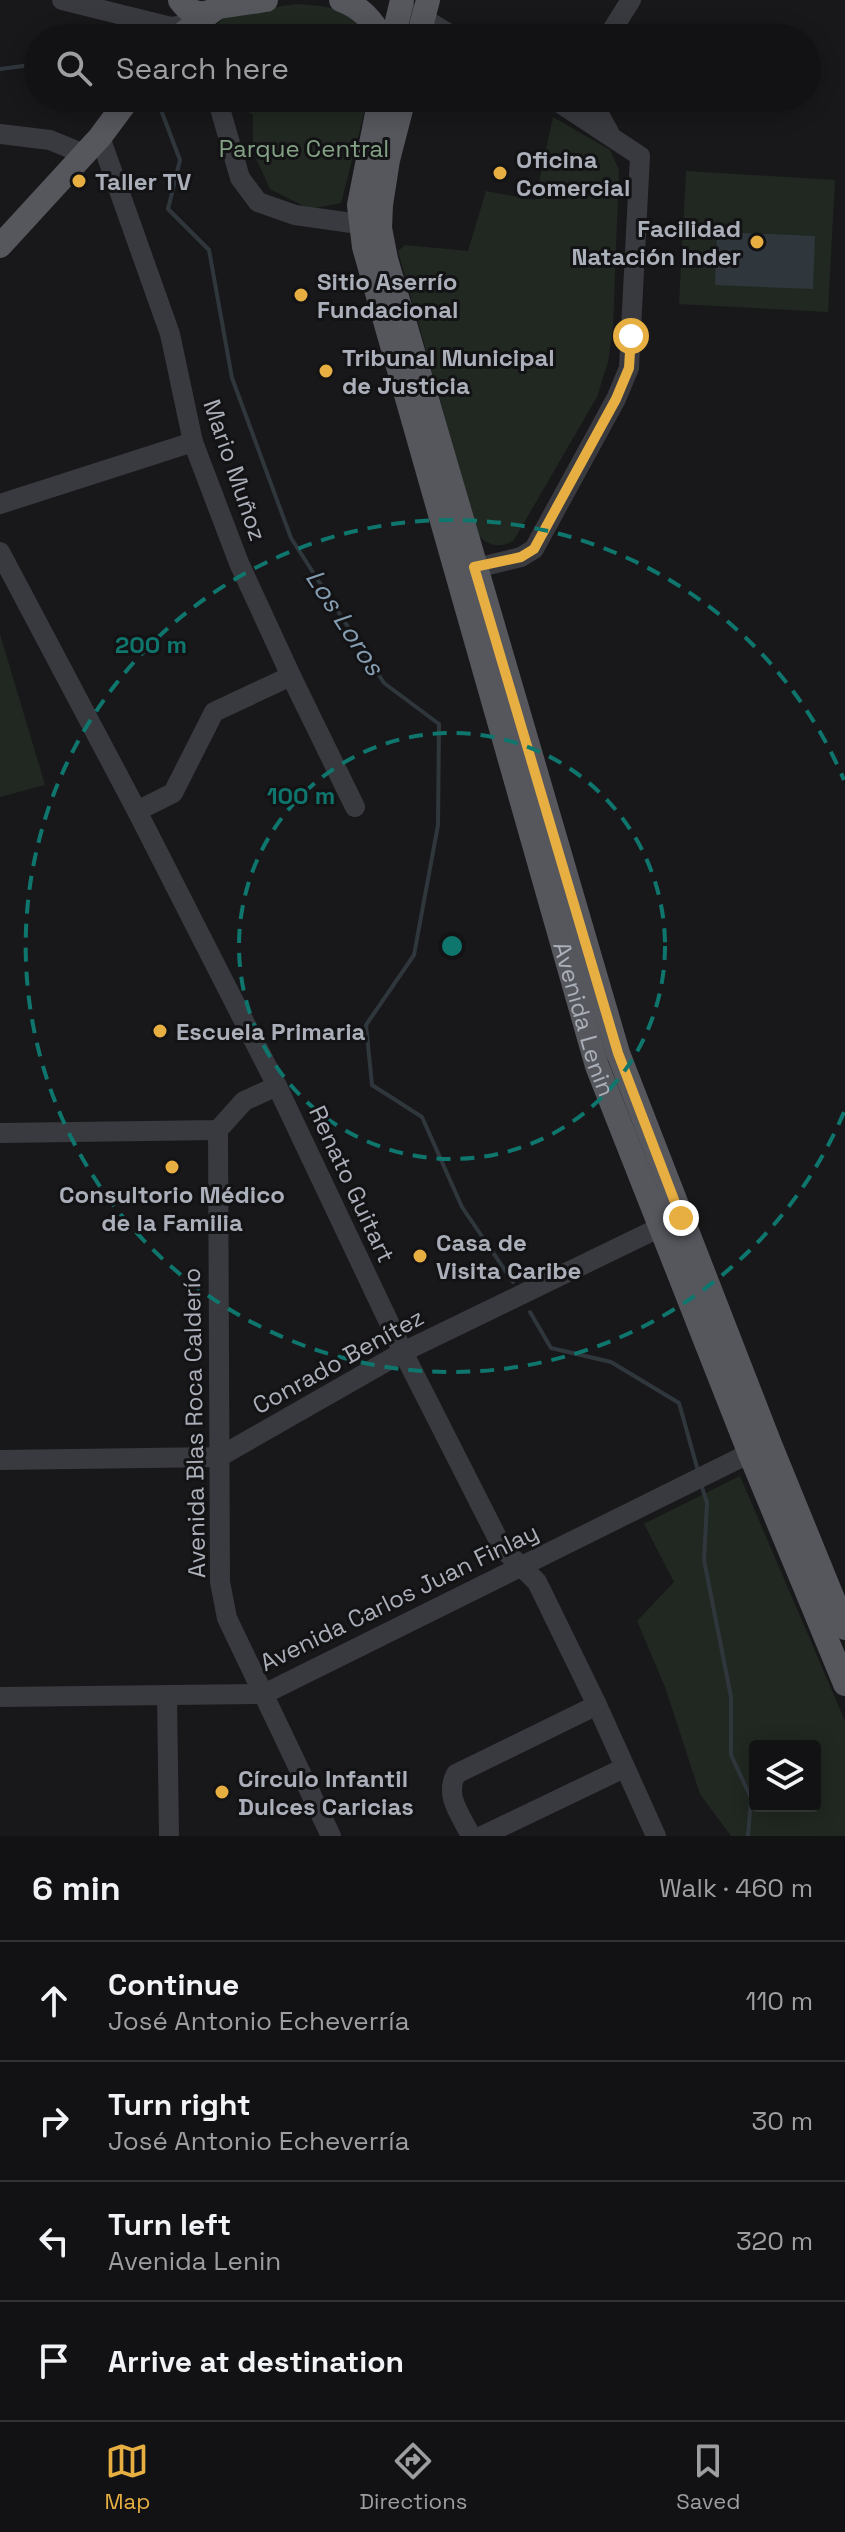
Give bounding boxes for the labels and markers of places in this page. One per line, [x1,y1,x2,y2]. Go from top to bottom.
place label: Oficina Comercial [516,144,630,203]
marker: Oficina Comercial [491,164,509,182]
place label: Taller TV [95,166,192,197]
marker: Taller TV [70,172,88,190]
place label: Facilidad Natación Inder [572,213,741,272]
marker: Facilidad Natación Inder [748,233,766,251]
place label: Sitio Aserrío Fundacional [317,266,459,325]
marker: Sitio Aserrío Fundacional [292,286,310,304]
place label: Tribunal Municipal de Justicia [342,342,555,401]
marker: Tribunal Municipal de Justicia [317,362,335,380]
centre of rings [438,932,466,960]
place label: Escuela Primaria [176,1016,366,1047]
marker: Escuela Primaria [151,1022,169,1040]
marker: Consultorio Médico de la Familia [163,1158,181,1176]
place label: Consultorio Médico de la Familia [59,1179,285,1238]
place label: Casa de Visita Caribe [436,1227,581,1286]
marker: Casa de Visita Caribe [411,1247,429,1265]
place label: Círculo Infantil Dulces Caricias [238,1763,414,1822]
marker: Círculo Infantil Dulces Caricias [213,1783,231,1801]

